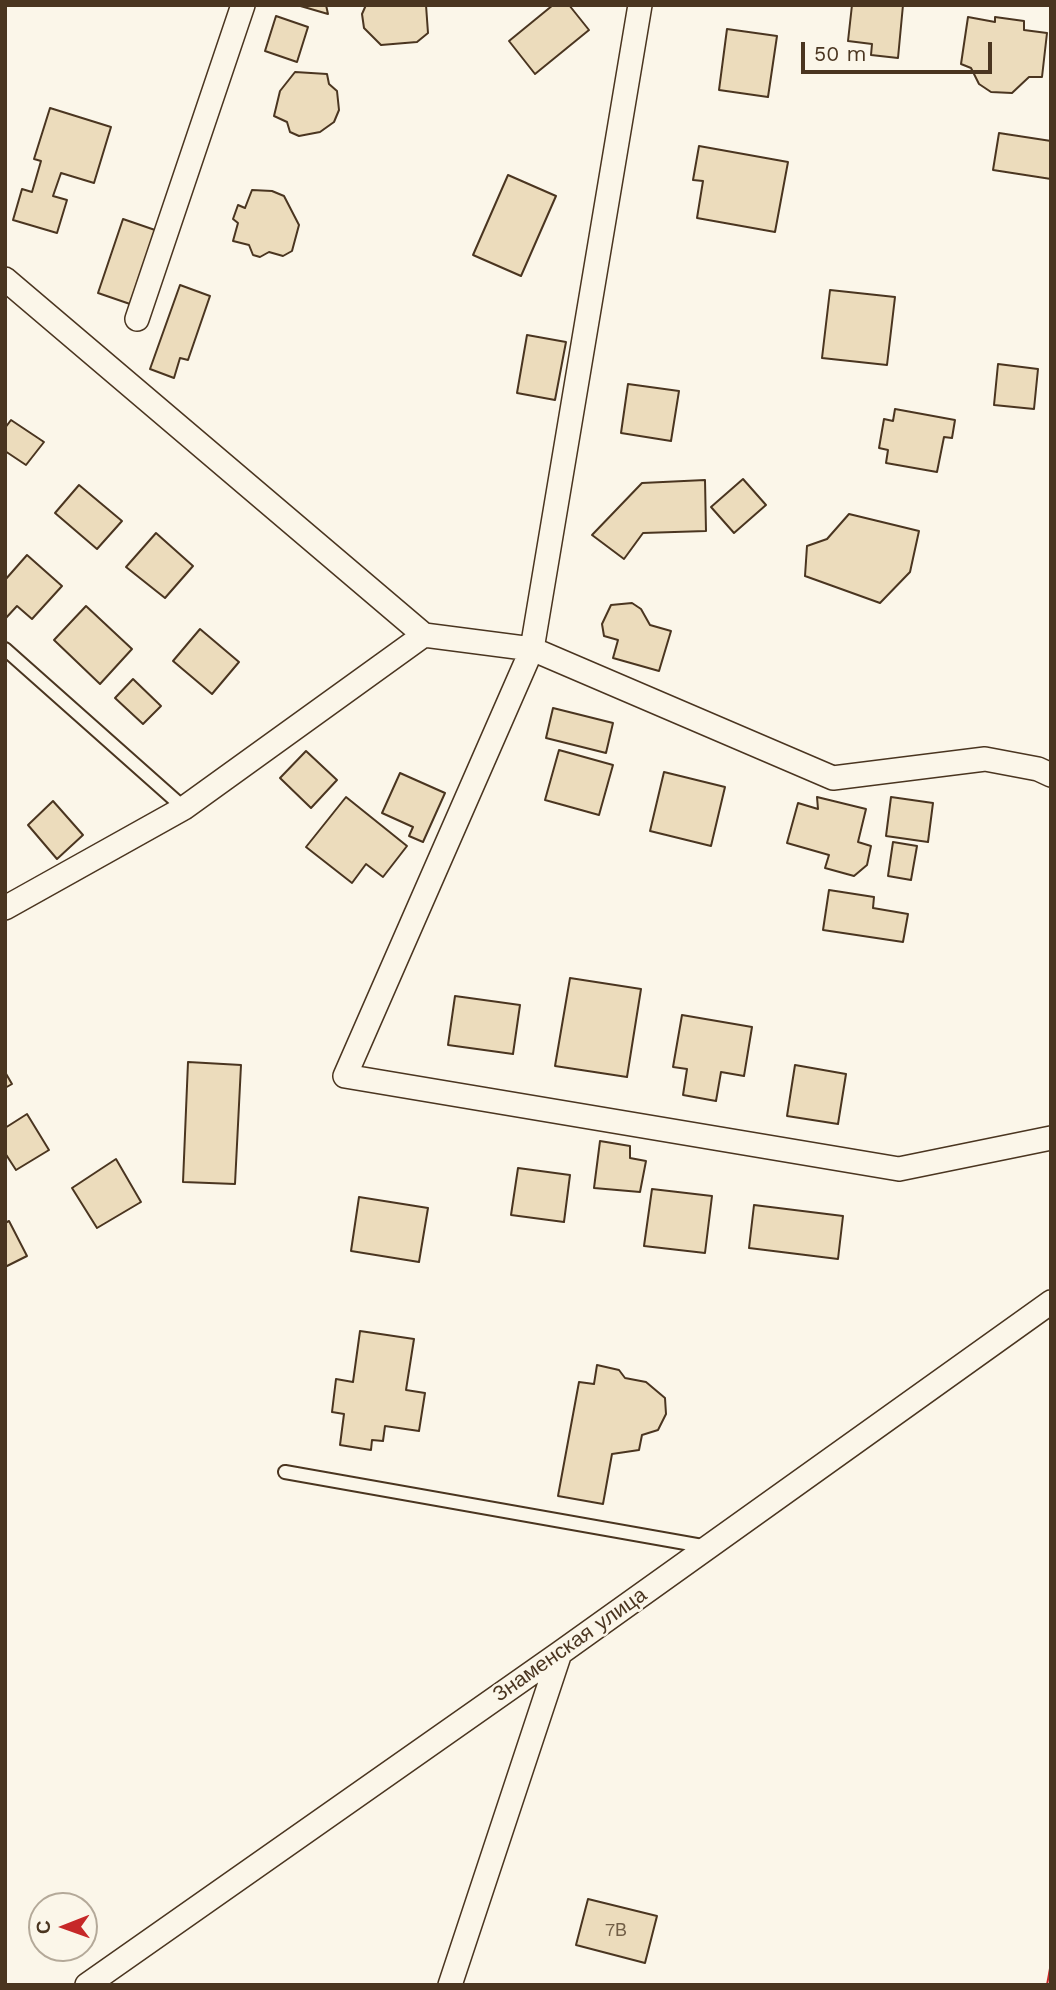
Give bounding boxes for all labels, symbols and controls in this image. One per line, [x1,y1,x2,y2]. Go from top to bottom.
scale bar [804,28,995,72]
text: 50 m [814,41,866,66]
street label: Знаменская улица [488,1583,652,1707]
north arrow [28,1892,98,1962]
text: С [32,1920,55,1934]
house number: 7В [605,1920,627,1942]

